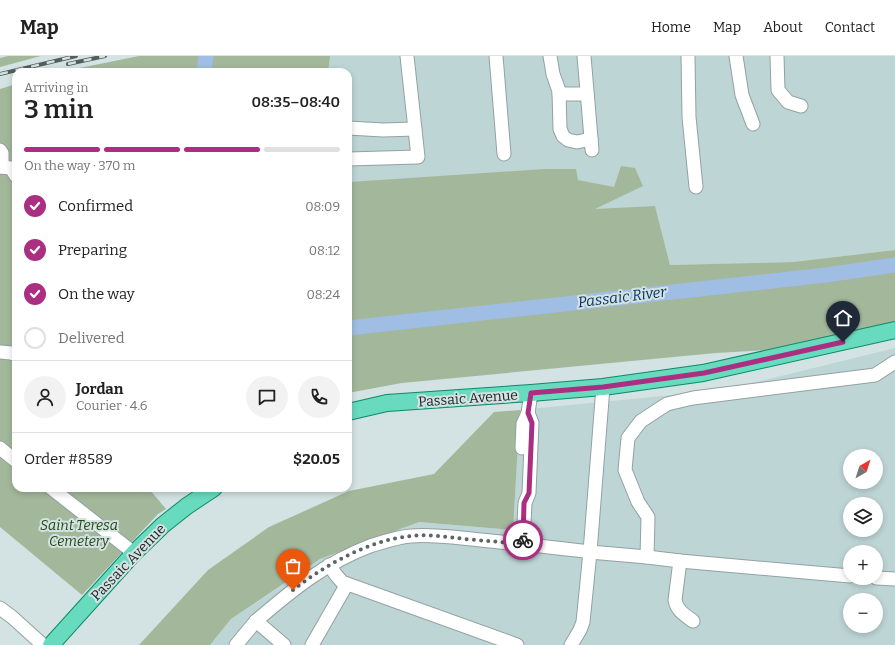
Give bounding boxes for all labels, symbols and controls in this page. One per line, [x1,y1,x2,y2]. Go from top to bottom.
text: Map [20,16,59,39]
text: Home [651,19,691,36]
text: Map [713,19,741,36]
text: About [763,19,803,36]
text: Contact [825,19,875,36]
text: Arriving in [24,80,89,95]
text: 08:35–08:40 [252,93,340,111]
text: 3 min [24,94,93,125]
text: On the way · 370 m [24,158,135,173]
icon: check [24,195,46,217]
text: Confirmed [58,197,133,215]
text: 08:09 [305,199,340,214]
icon: check [24,239,46,261]
text: Preparing [58,241,127,259]
text: 08:12 [309,243,340,258]
icon: check [24,283,46,305]
water label: Passaic River [577,283,668,311]
text: On the way [58,285,135,303]
text: 08:24 [306,287,340,302]
pin [826,301,860,342]
icon: home [832,307,854,329]
text: Delivered [58,329,125,347]
button: person [24,376,66,418]
button: chat [246,376,288,418]
button: phone [298,376,340,418]
text: Jordan [76,380,123,398]
street label: Passaic Avenue [418,387,519,410]
text: Courier · 4.6 [76,398,148,413]
north arrow [843,449,883,489]
map controls [843,449,883,633]
text: Order #8589 [24,450,113,468]
text: $20.05 [293,450,340,468]
button: layers [843,497,883,537]
park label: Saint Teresa Cemetery [40,517,118,550]
street label: Passaic Avenue [87,520,169,604]
courier [503,520,543,560]
icon: bike [512,529,534,551]
button: + [843,545,883,585]
pin [276,549,310,590]
icon: bag [282,555,304,577]
button: − [843,593,883,633]

